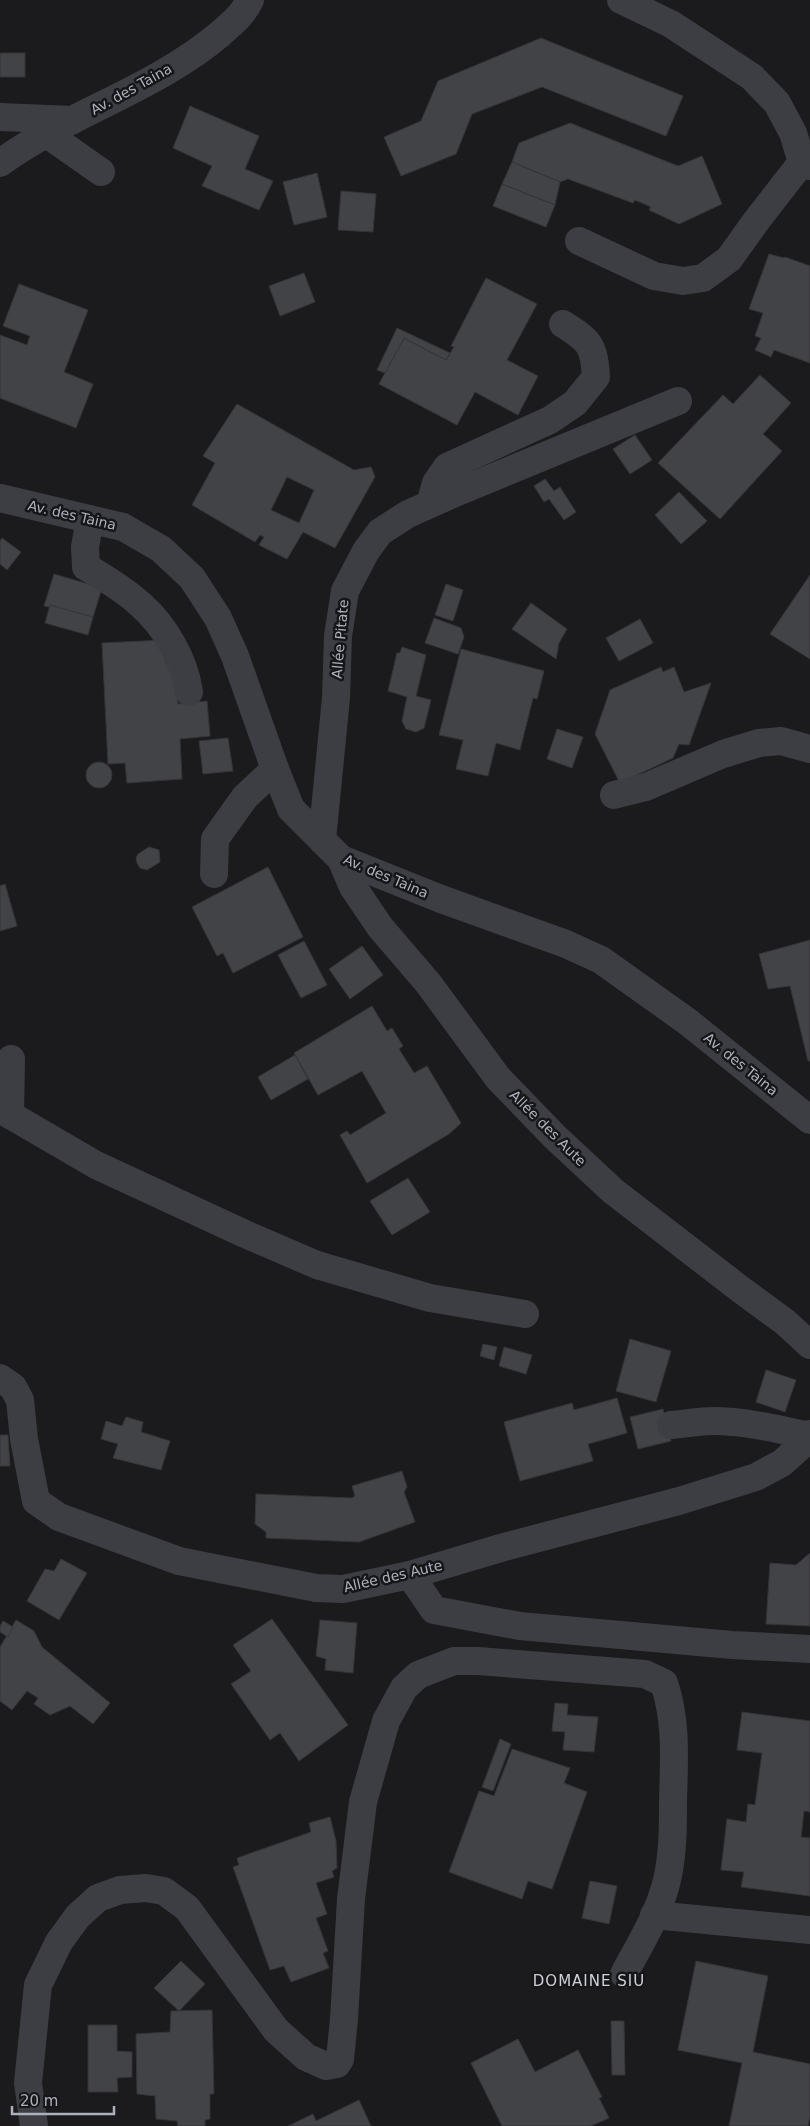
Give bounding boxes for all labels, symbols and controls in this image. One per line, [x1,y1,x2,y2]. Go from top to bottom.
street label: Av. des Taina [88,60,174,118]
street label: Av. des Taina [26,497,118,533]
street label: Allée Pitate [329,599,351,679]
street label: Av. des Taina [341,851,431,901]
street label: Av. des Taina [701,1029,781,1099]
street label: Allée des Aute [507,1087,589,1169]
street label: Allée des Aute [342,1557,444,1595]
district label: DOMAINE SIU [533,1972,645,1990]
scale bar [12,2084,115,2116]
text: 20 m [20,2092,58,2110]

